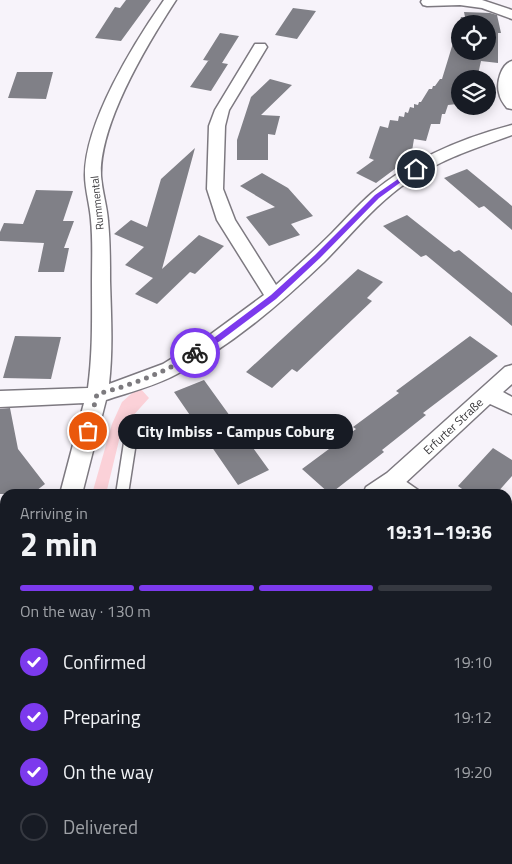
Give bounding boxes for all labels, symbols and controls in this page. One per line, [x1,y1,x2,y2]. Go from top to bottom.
map controls [451,15,496,115]
button: locate [451,15,496,60]
button: layers [451,70,496,115]
pin [395,148,437,190]
icon: home [402,155,430,183]
street label: Rummental [86,175,108,231]
courier [170,328,220,378]
icon: bike [181,339,209,367]
street label: Erfurter Straße [419,393,487,459]
pin [67,410,109,452]
callout: City Imbiss - Campus Coburg [118,414,353,448]
icon: bag [74,417,102,445]
text: City Imbiss - Campus Coburg [137,419,334,443]
text: Arriving in [20,501,88,525]
text: 19:31–19:36 [385,517,492,546]
text: 2 min [20,520,98,568]
text: On the way · 130 m [20,599,151,623]
text: Confirmed [63,647,146,676]
icon: check [20,648,48,676]
text: 19:10 [453,650,492,674]
text: Preparing [63,702,140,731]
icon: check [20,703,48,731]
text: 19:12 [453,705,492,729]
text: On the way [63,757,154,786]
icon: check [20,758,48,786]
text: 19:20 [453,760,492,784]
text: Delivered [63,812,138,841]

